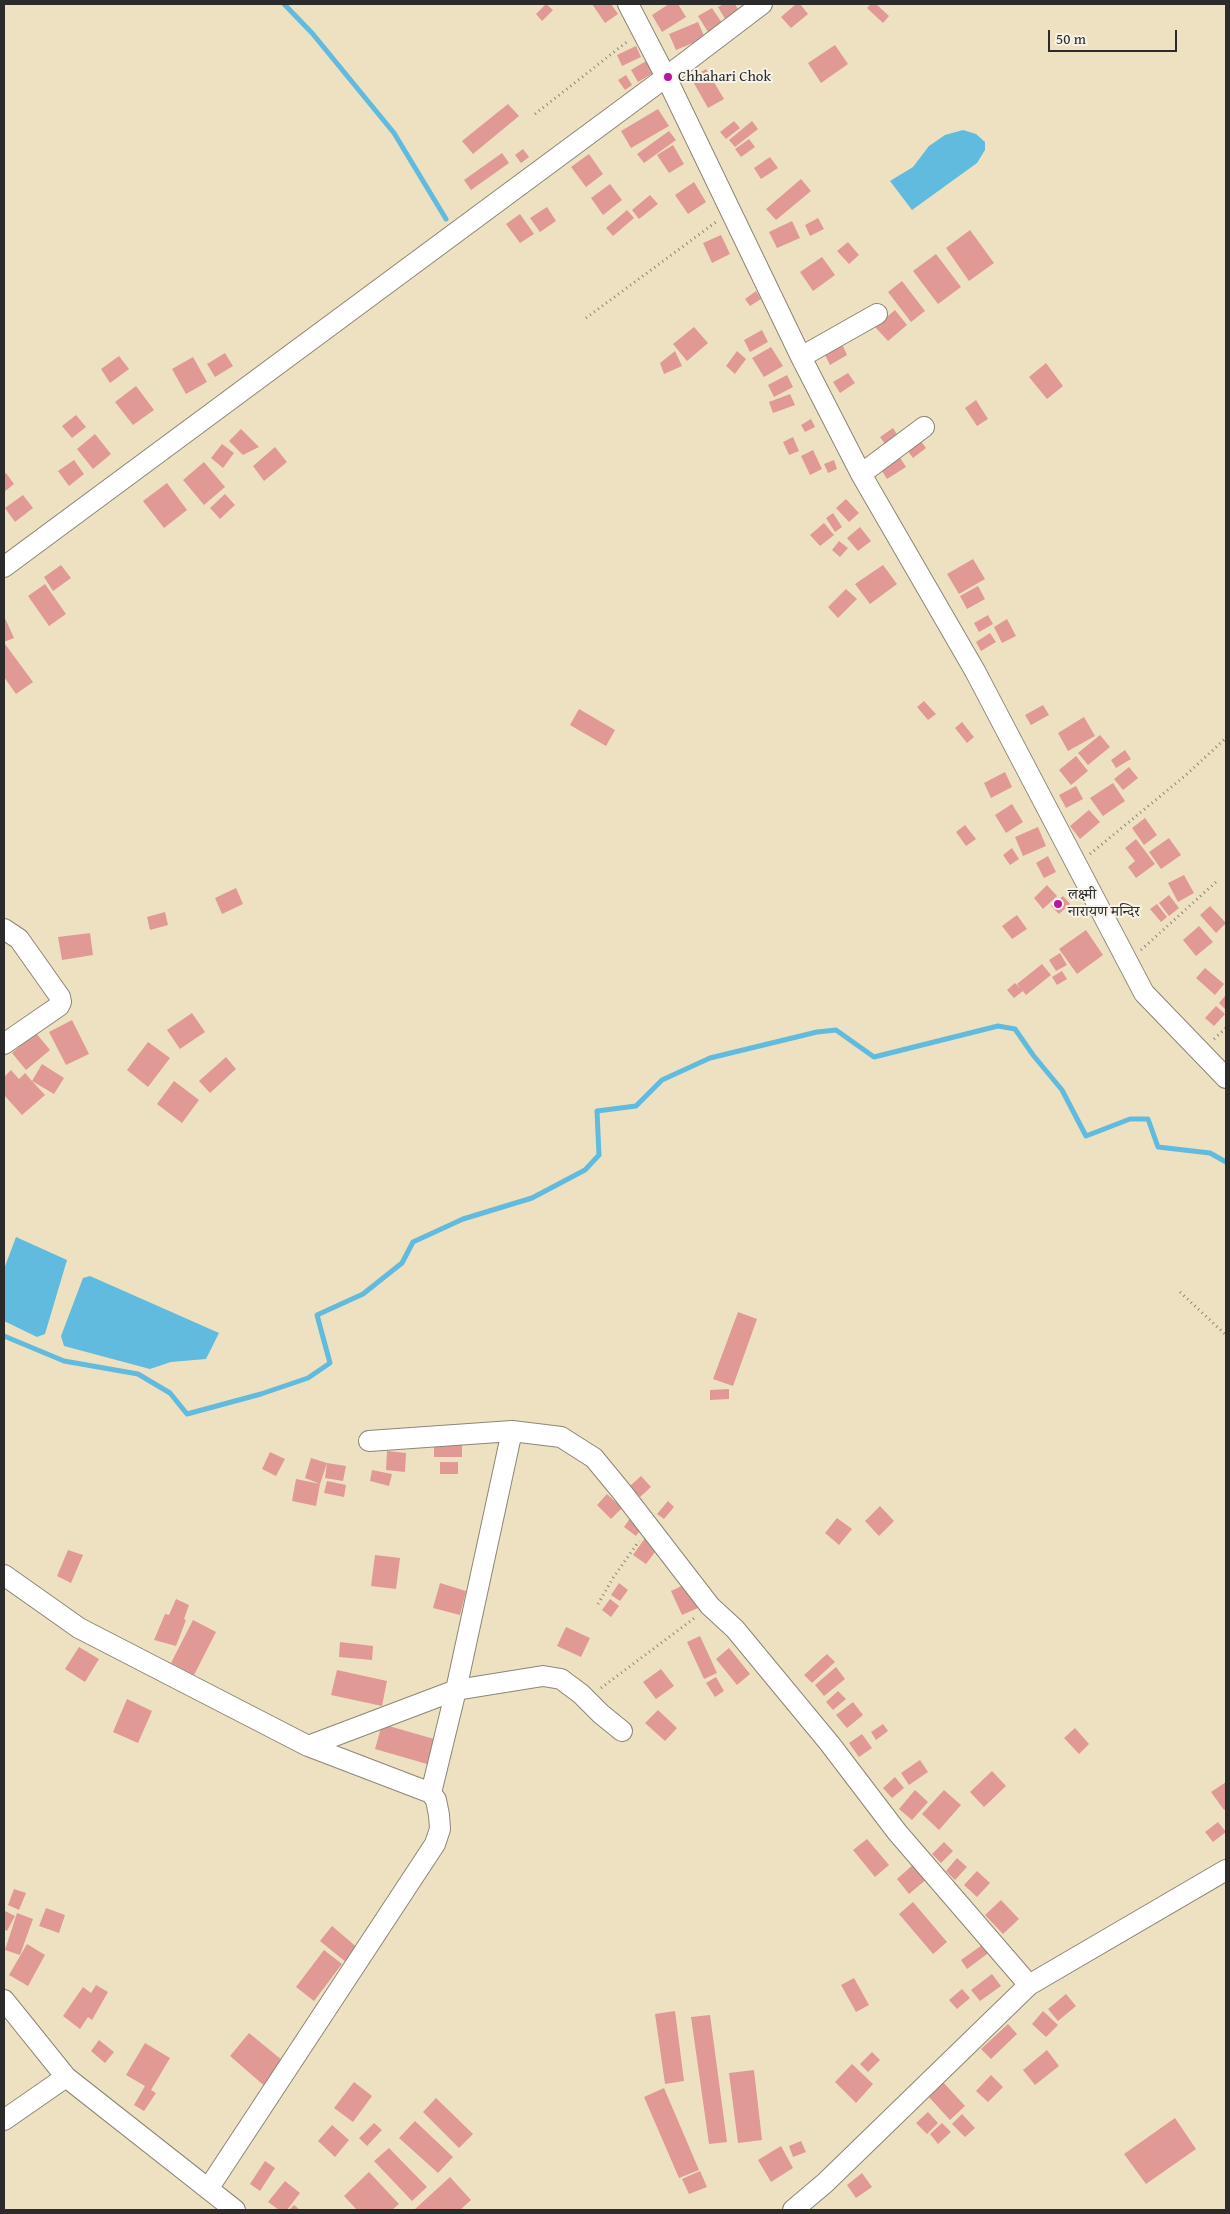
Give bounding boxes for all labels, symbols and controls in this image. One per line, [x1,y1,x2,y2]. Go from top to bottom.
scale bar [1050,20,1179,52]
text: 50 m [1056,28,1086,49]
place label: Chhahari Chok [678,68,771,86]
marker: Chhahari Chok [662,71,674,83]
place label: लक्ष्मी नारायण मन्दिर [1068,886,1140,921]
marker: लक्ष्मी नारायण मन्दिर [1052,898,1064,910]

